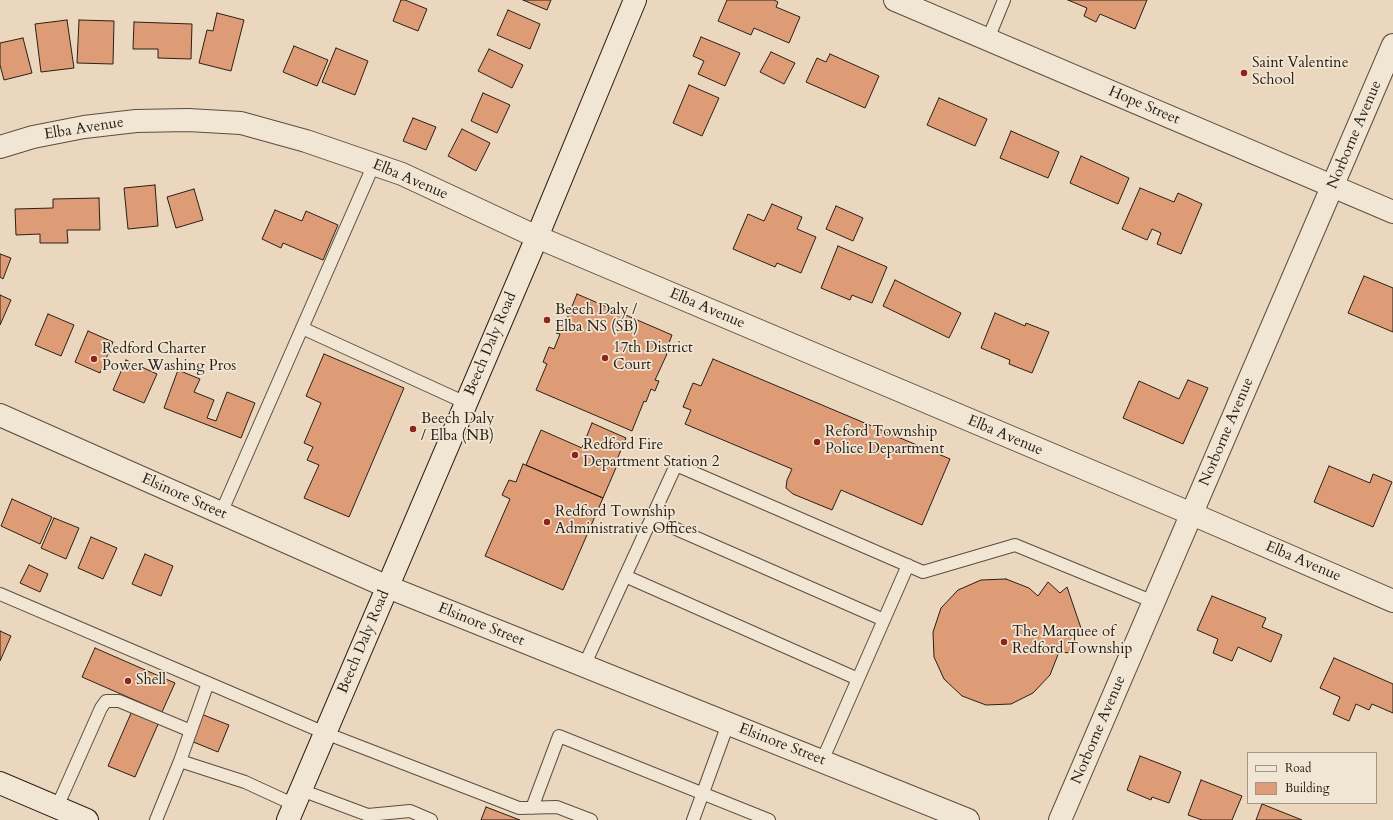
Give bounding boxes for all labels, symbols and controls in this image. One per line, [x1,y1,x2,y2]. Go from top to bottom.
place label: Saint Valentine School [1252,55,1348,90]
marker: Saint Valentine School [1239,68,1249,78]
street label: Norborne Avenue [1324,78,1386,192]
street label: Hope Street [1106,83,1182,129]
street label: Elba Avenue [43,114,125,144]
street label: Elba Avenue [370,156,450,204]
street label: Elba Avenue [667,285,747,333]
street label: Beech Daly Road [461,290,521,398]
place label: Beech Daly / Elba NS (SB) [555,302,638,337]
marker: Beech Daly / Elba NS (SB) [542,315,552,325]
place label: 17th District Court [613,340,693,375]
place label: Redford Charter Power Washing Pros [102,341,236,376]
marker: 17th District Court [600,353,610,363]
marker: Redford Charter Power Washing Pros [89,354,99,364]
street label: Norborne Avenue [1196,375,1258,489]
place label: Beech Daly / Elba (NB) [421,411,494,446]
street label: Elba Avenue [965,412,1045,460]
marker: Beech Daly / Elba (NB) [408,424,418,434]
place label: Reford Township Police Department [825,424,944,459]
place label: Redford Fire Department Station 2 [583,437,720,472]
marker: Reford Township Police Department [812,437,822,447]
marker: Redford Fire Department Station 2 [570,450,580,460]
street label: Elsinore Street [139,470,229,524]
place label: Redford Township Administrative Offices [555,504,697,539]
marker: Redford Township Administrative Offices [542,517,552,527]
street label: Elba Avenue [1263,538,1343,586]
street label: Beech Daly Road [334,588,394,696]
street label: Elsinore Street [435,600,527,650]
place label: The Marquee of Redford Township [1012,624,1132,659]
marker: The Marquee of Redford Township [999,637,1009,647]
place label: Shell [136,672,166,690]
street label: Norborne Avenue [1068,673,1130,787]
marker: Shell [123,676,133,686]
street label: Elsinore Street [736,720,828,770]
legend [1247,752,1377,804]
text: Road [1285,760,1311,776]
text: Building [1285,780,1329,796]

